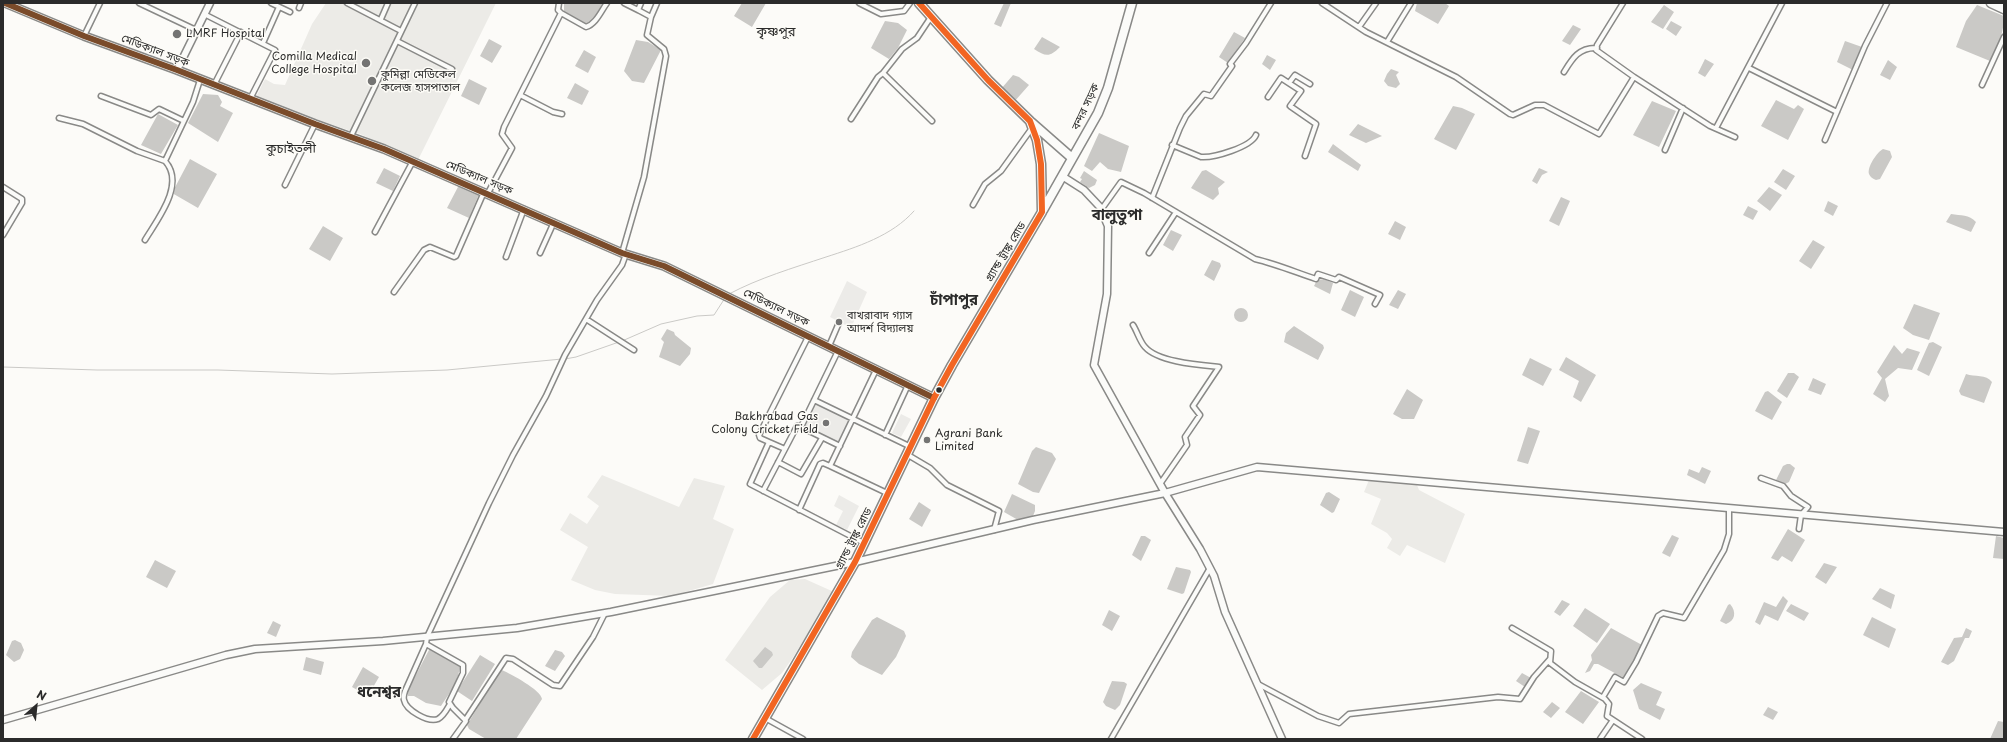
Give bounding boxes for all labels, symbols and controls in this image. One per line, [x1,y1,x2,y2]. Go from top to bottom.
district label: কৃষ্ণপুর [756,24,796,40]
place label: LMRF Hospital [186,27,265,41]
marker: LMRF Hospital [171,28,183,40]
street label: মেডিক্যাল সড়ক [119,32,191,70]
place label: Comilla Medical College Hospital [271,50,357,76]
marker: Comilla Medical College Hospital [360,57,372,69]
place label: কুমিল্লা মেডিকেল কলেজ হাসপাতাল [381,68,460,94]
marker: কুমিল্লা মেডিকেল কলেজ হাসপাতাল [366,75,378,87]
street label: বন্দর সড়ক [1070,82,1102,132]
district label: কুচাইতলী [266,141,316,157]
street label: মেডিক্যাল সড়ক [444,158,514,198]
district label: বালুতুপা [1092,207,1142,225]
street label: গ্র্যান্ড ট্রাঙ্ক রোড [983,220,1029,284]
street label: মেডিক্যাল সড়ক [741,286,811,330]
district label: চাঁপাপুর [930,292,978,310]
place label: বাখরাবাদ গ্যাস আদর্শ বিদ্যালয় [847,309,913,335]
marker: বাখরাবাদ গ্যাস আদর্শ বিদ্যালয় [834,317,844,327]
unlabelled marker [934,385,944,395]
place label: Bakhrabad Gas Colony Cricket Field [711,410,818,436]
marker: Bakhrabad Gas Colony Cricket Field [821,418,831,428]
place label: Agrani Bank Limited [935,427,1003,453]
marker: Agrani Bank Limited [922,435,932,445]
street label: গ্র্যান্ড ট্রাঙ্ক রোড [833,506,875,572]
district label: ধনেশ্বর [357,684,401,702]
text: N [34,685,49,704]
north arrow [16,686,56,726]

